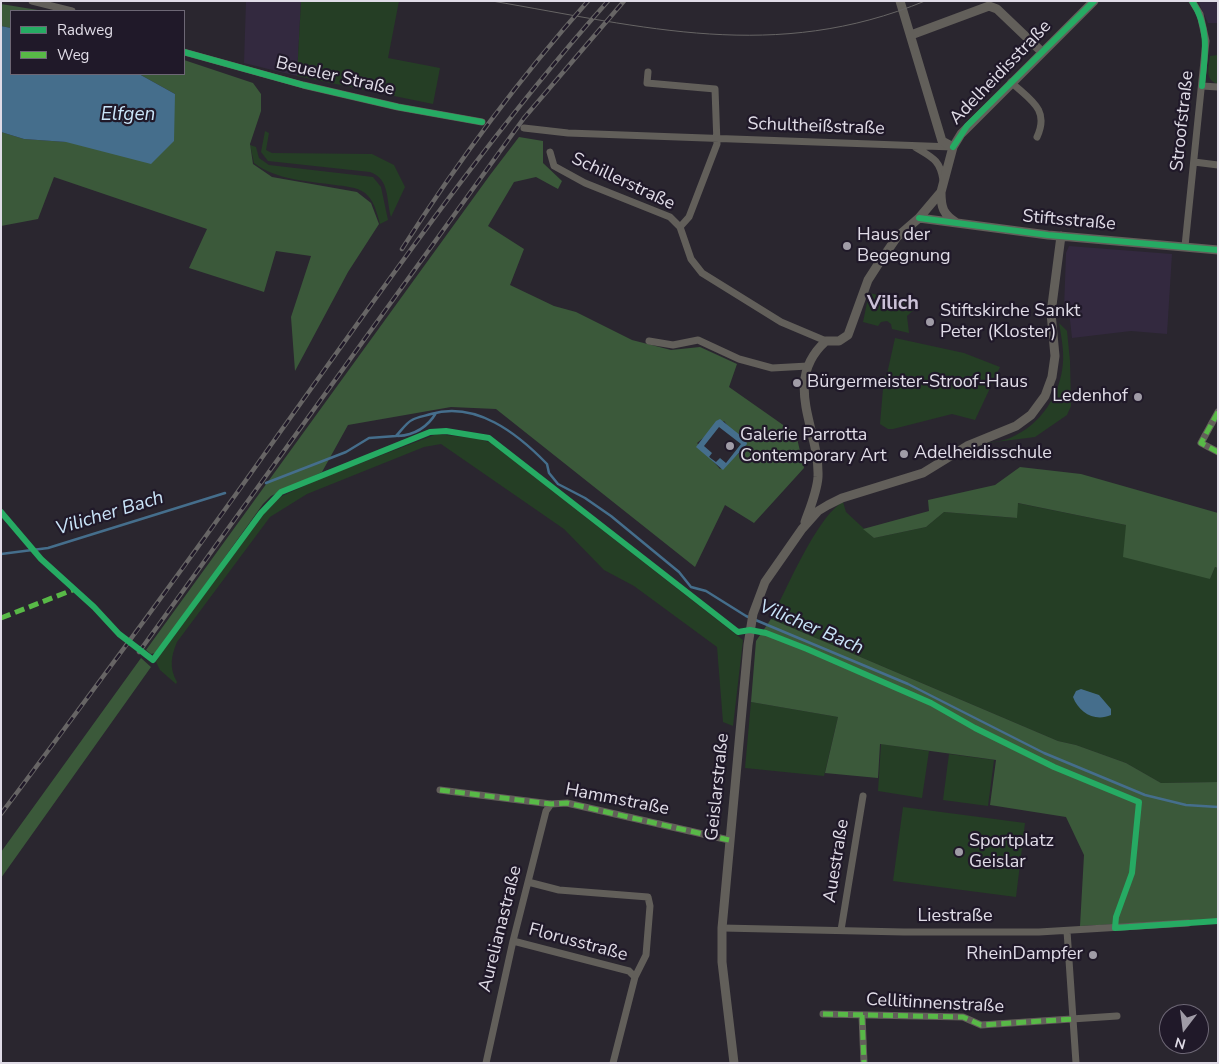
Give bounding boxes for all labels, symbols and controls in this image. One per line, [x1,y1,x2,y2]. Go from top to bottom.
legend [10,10,185,75]
street label: Adelheidisstraße [946,16,1056,130]
text: Radweg [57,20,113,40]
text: Weg [57,45,89,65]
street label: Beueler Straße [274,53,396,101]
street label: Stroofstraße [1167,70,1199,172]
water label: Elfgen [101,104,155,126]
street label: Schultheißstraße [747,114,885,140]
street label: Schillerstraße [568,149,678,215]
street label: Stiftsstraße [1022,206,1116,236]
place label: Haus der Begegnung [857,225,951,268]
marker: Haus der Begegnung [841,240,853,252]
district label: Vilich [867,292,919,316]
place label: Stiftskirche Sankt Peter (Kloster) [940,301,1080,344]
marker: Stiftskirche Sankt Peter (Kloster) [924,316,936,328]
place label: Bürgermeister-Stroof-Haus [807,372,1028,394]
marker: Bürgermeister-Stroof-Haus [791,377,803,389]
place label: Ledenhof [1052,386,1128,408]
marker: Ledenhof [1132,391,1144,403]
place label: Galerie Parrotta Contemporary Art [740,425,887,468]
marker: Galerie Parrotta Contemporary Art [724,440,736,452]
place label: Adelheidisschule [914,443,1052,465]
marker: Adelheidisschule [898,448,910,460]
water label: Vilicher Bach [53,487,167,541]
water label: Vilicher Bach [755,596,867,660]
street label: Geislarstraße [702,732,734,842]
street label: Hammstraße [563,779,671,821]
street label: Auestraße [820,818,854,904]
place label: Sportplatz Geislar [969,831,1054,874]
marker: Sportplatz Geislar [953,846,965,858]
street label: Aurelianastraße [475,864,527,994]
street label: Liestraße [918,906,992,928]
street label: Florusstraße [526,919,630,967]
place label: RheinDampfer [966,944,1083,966]
marker: RheinDampfer [1087,949,1099,961]
street label: Cellitinnenstraße [866,990,1004,1018]
north arrow [1159,1004,1209,1054]
text: N [1173,1032,1188,1054]

